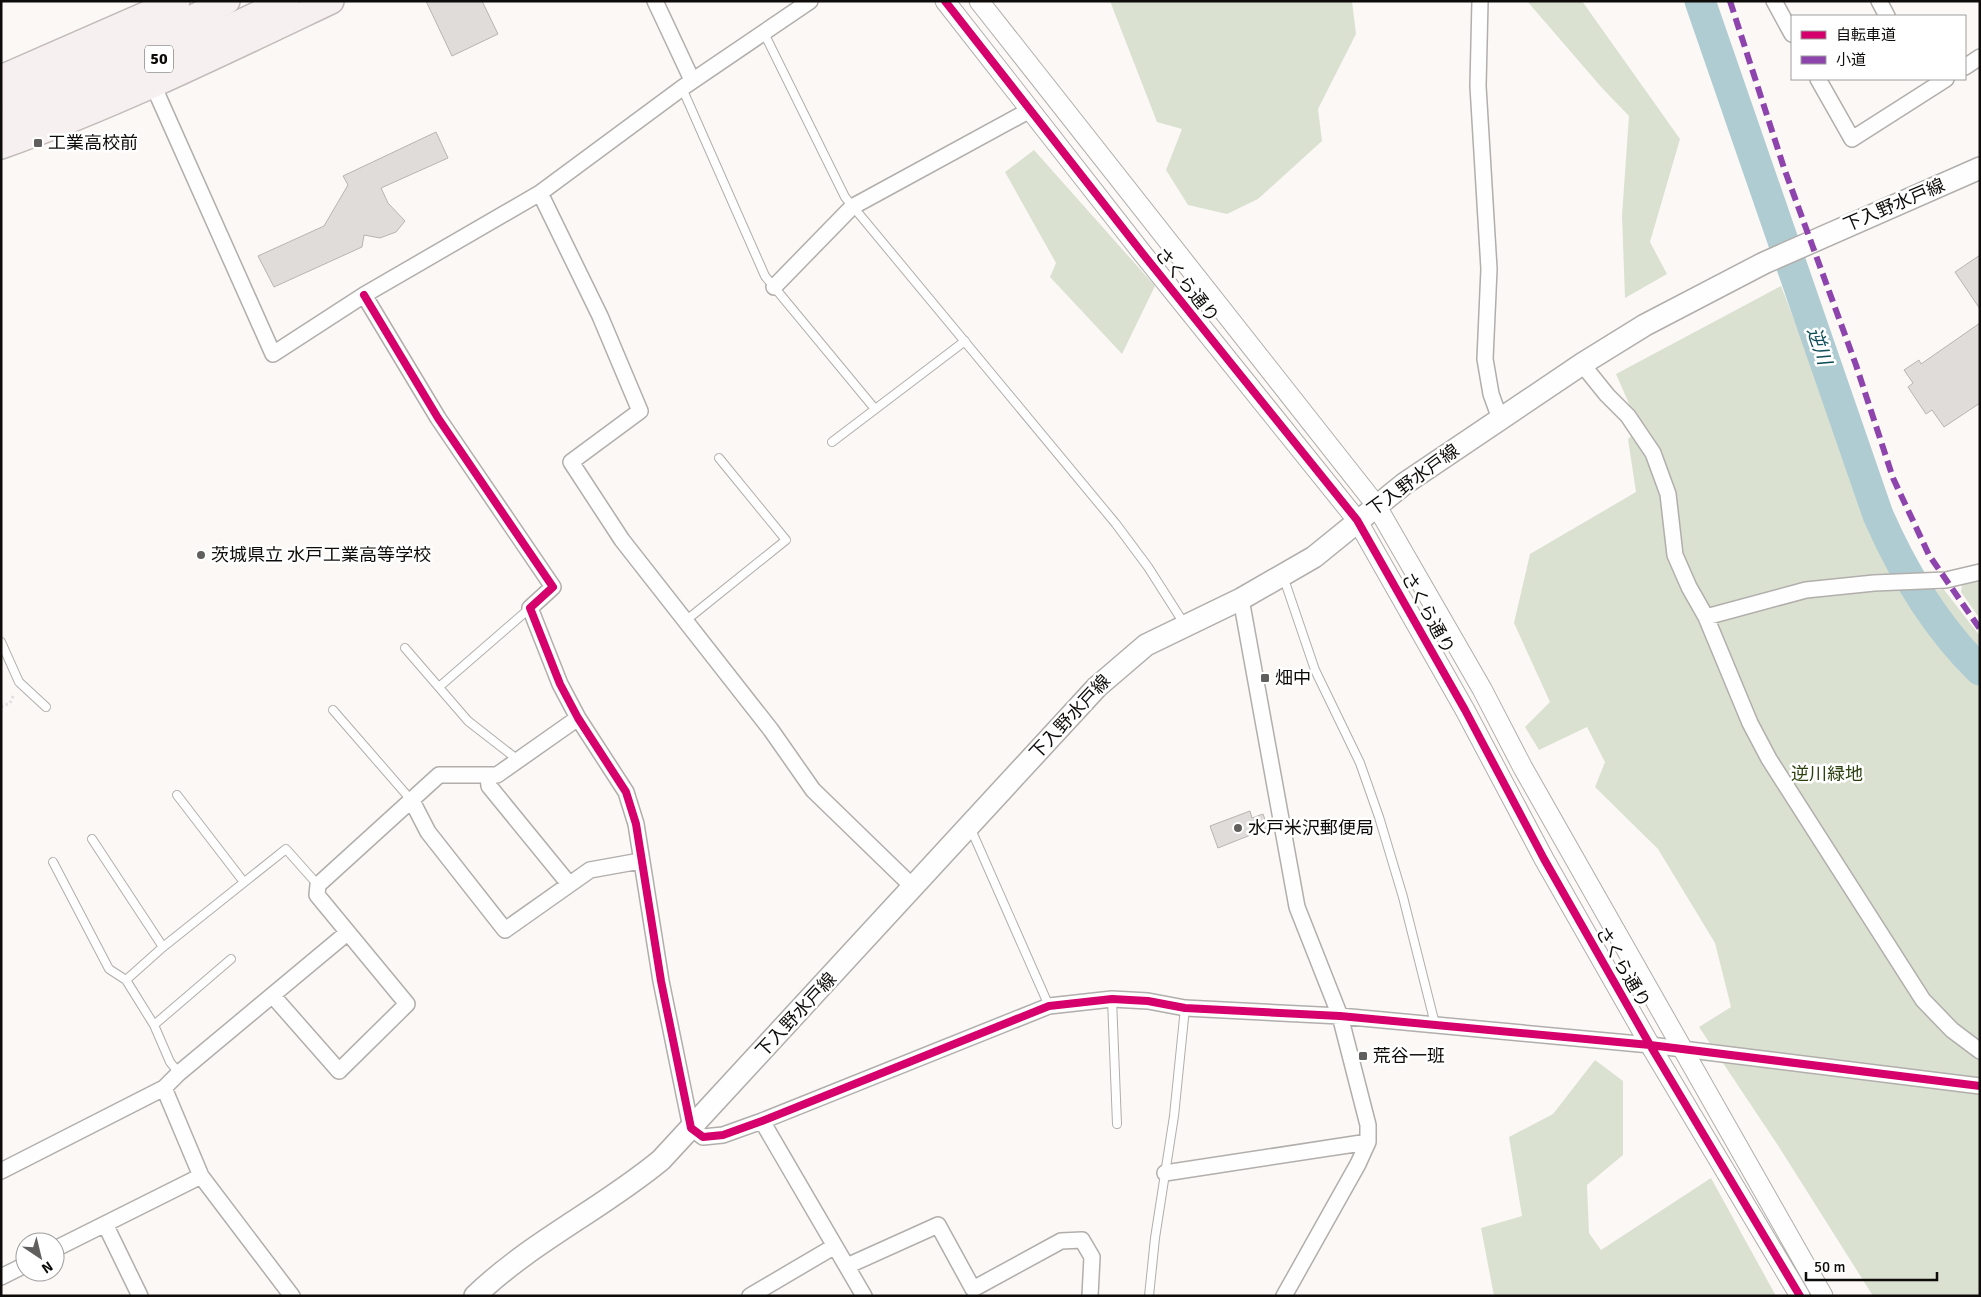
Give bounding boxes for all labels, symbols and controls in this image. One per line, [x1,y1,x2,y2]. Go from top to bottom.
legend [1791,15,1966,80]
text: 自転車道 [1836,26,1896,44]
road number: 50 [145,46,173,72]
text: 小道 [1836,51,1866,69]
place label: 工業高校前 [48,132,138,154]
marker: 工業高校前 [32,137,44,149]
street label: 下入野水戸線 [1840,174,1948,236]
street label: さくら通り [1150,243,1224,327]
water label: 逆川 [1801,324,1837,370]
street label: 下入野水戸線 [1363,439,1463,521]
place label: 茨城県立 水戸工業高等学校 [211,544,431,566]
marker: 茨城県立 水戸工業高等学校 [195,549,207,561]
street label: さくら通り [1397,568,1459,658]
place label: 畑中 [1275,667,1311,689]
street label: 下入野水戸線 [1025,670,1115,764]
marker: 畑中 [1259,672,1271,684]
park label: 逆川緑地 [1791,763,1863,785]
place label: 水戸米沢郵便局 [1248,817,1374,839]
marker: 水戸米沢郵便局 [1232,822,1244,834]
street label: さくら通り [1591,923,1655,1011]
street label: 下入野水戸線 [751,968,841,1062]
place label: 荒谷一班 [1373,1045,1445,1067]
marker: 荒谷一班 [1357,1050,1369,1062]
north arrow [15,1232,65,1282]
scale bar [1806,1250,1937,1282]
text: N [38,1257,56,1277]
text: 50 m [1814,1258,1845,1276]

